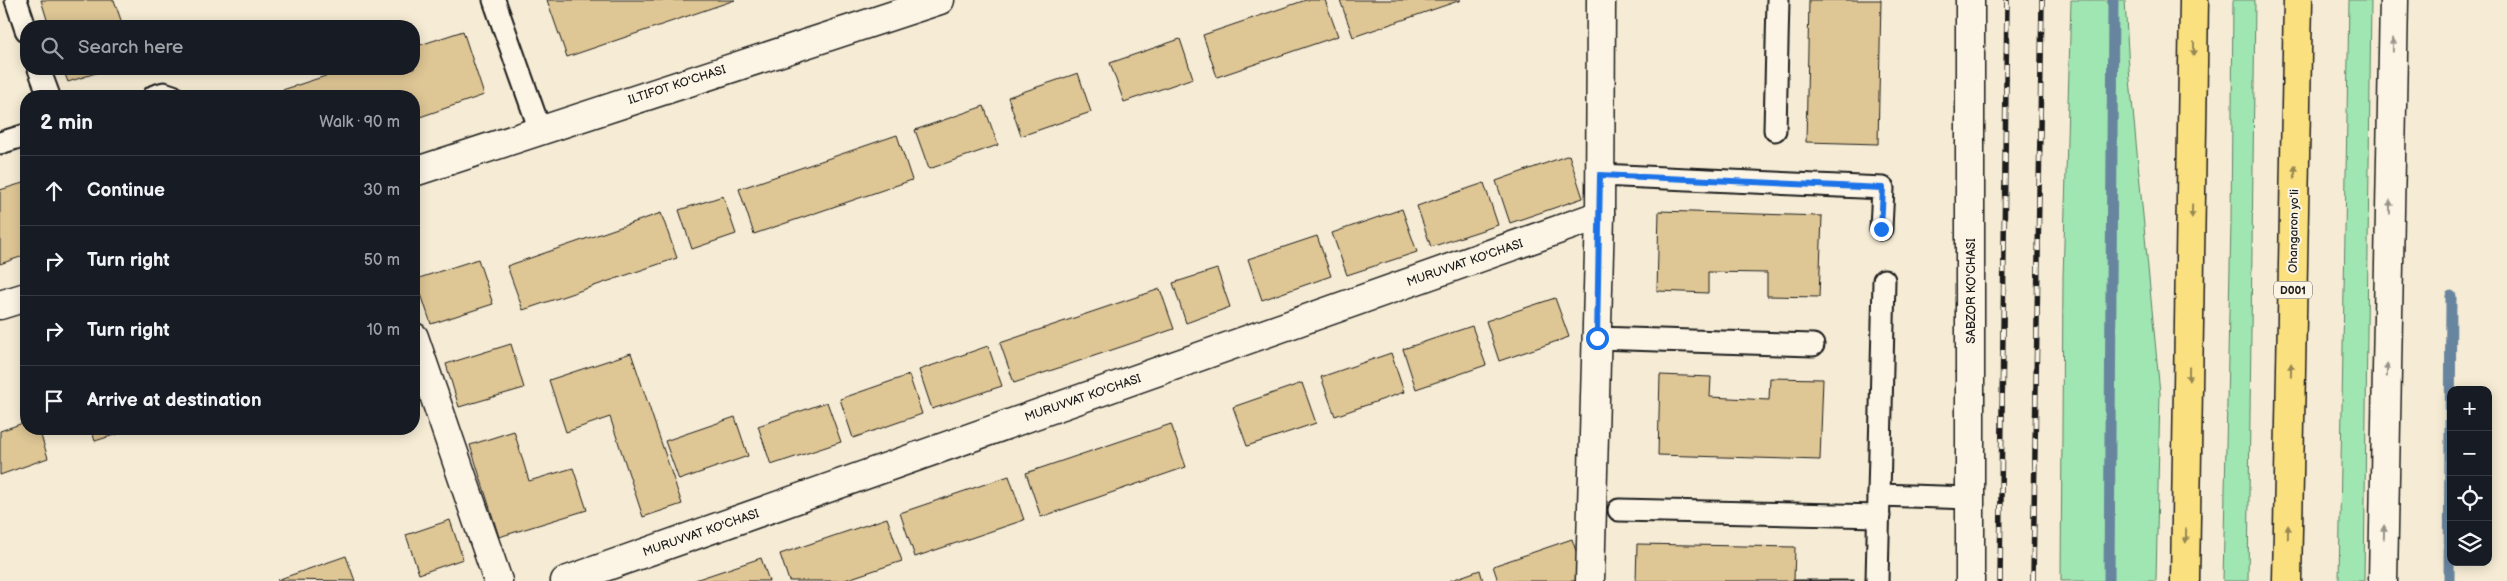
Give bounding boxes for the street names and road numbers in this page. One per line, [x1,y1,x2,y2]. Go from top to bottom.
street label: ILTIFOT KO'CHASI [626,62,728,108]
street label: Ohangaron yoʻli [2286,189,2302,273]
street label: MURUVVAT KO'CHASI [1405,236,1525,290]
street label: SABZOR KO'CHASI [1964,238,1979,344]
road number: D001 [2274,282,2312,298]
street label: MURUVVAT KO'CHASI [1023,371,1143,425]
street label: MURUVVAT KO'CHASI [641,506,761,560]

